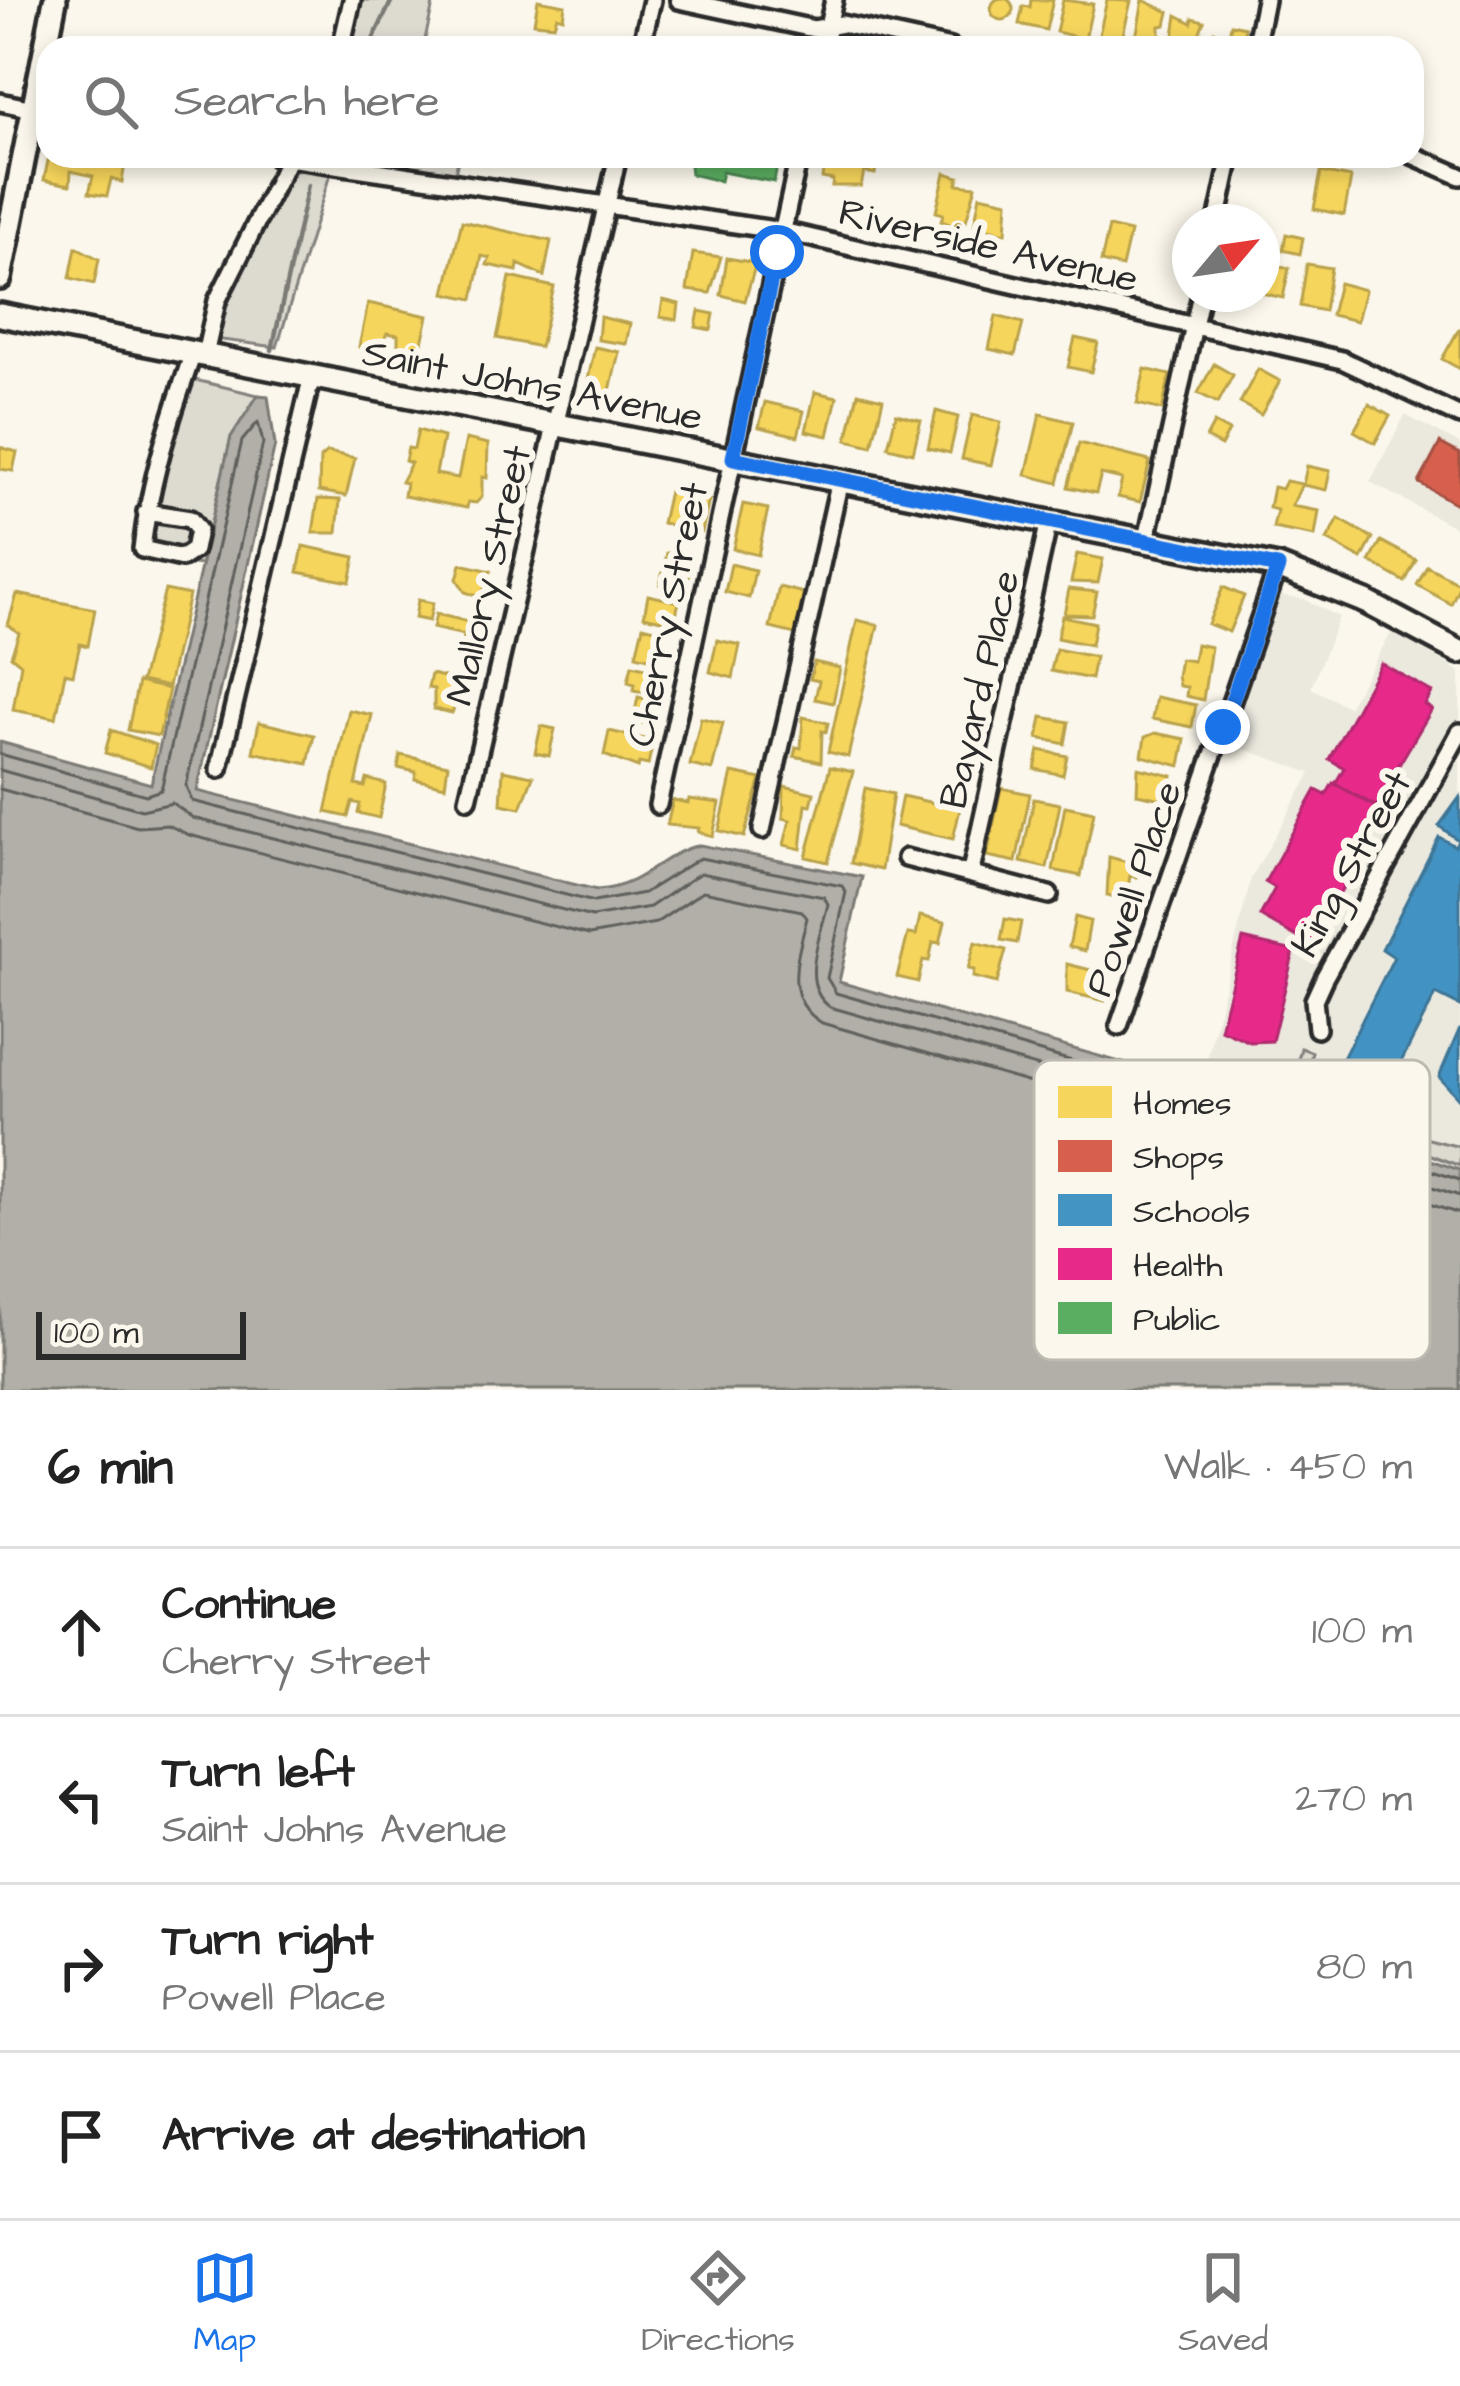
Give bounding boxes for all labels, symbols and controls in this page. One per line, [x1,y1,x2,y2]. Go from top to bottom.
search box [36,36,1424,168]
icon: search [78,69,144,135]
text: Search here [174,71,440,133]
street label: Riverside Avenue [833,186,1143,308]
north arrow [1172,204,1280,312]
route start [750,225,804,279]
street label: Saint Johns Avenue [358,327,707,445]
street label: Mallory Street [434,440,547,711]
street label: Cherry Street [615,478,724,752]
street label: Bayard Place [927,565,1035,814]
route end [1196,700,1250,754]
street label: King Street [1279,761,1426,967]
street label: Powell Place [1073,774,1197,1004]
legend [1034,1060,1430,1360]
text: Homes [1133,1081,1232,1127]
text: Shops [1133,1135,1224,1181]
text: Schools [1133,1189,1250,1235]
text: Health [1133,1243,1223,1289]
text: Public [1133,1297,1221,1343]
scale bar [36,1306,246,1359]
text: 100 m [54,1310,139,1356]
text: 6 min [48,1433,173,1504]
text: Walk · 450 m [1164,1441,1412,1495]
text: Continue [162,1574,336,1636]
icon: ahead [48,1599,114,1665]
text: 100 m [1312,1605,1412,1659]
text: Cherry Street [162,1636,430,1690]
text: Turn left [162,1742,355,1804]
icon: left [48,1767,114,1833]
text: 270 m [1295,1773,1412,1827]
text: Saint Johns Avenue [162,1804,507,1858]
text: Turn right [162,1910,374,1972]
icon: right [48,1935,114,2001]
text: 80 m [1316,1941,1412,1995]
text: Powell Place [162,1972,386,2026]
icon: arrive [48,2103,114,2169]
text: Arrive at destination [162,2105,585,2167]
tab: Map [192,2245,258,2363]
tab: Directions [641,2245,795,2363]
tab: Saved [1178,2245,1268,2363]

